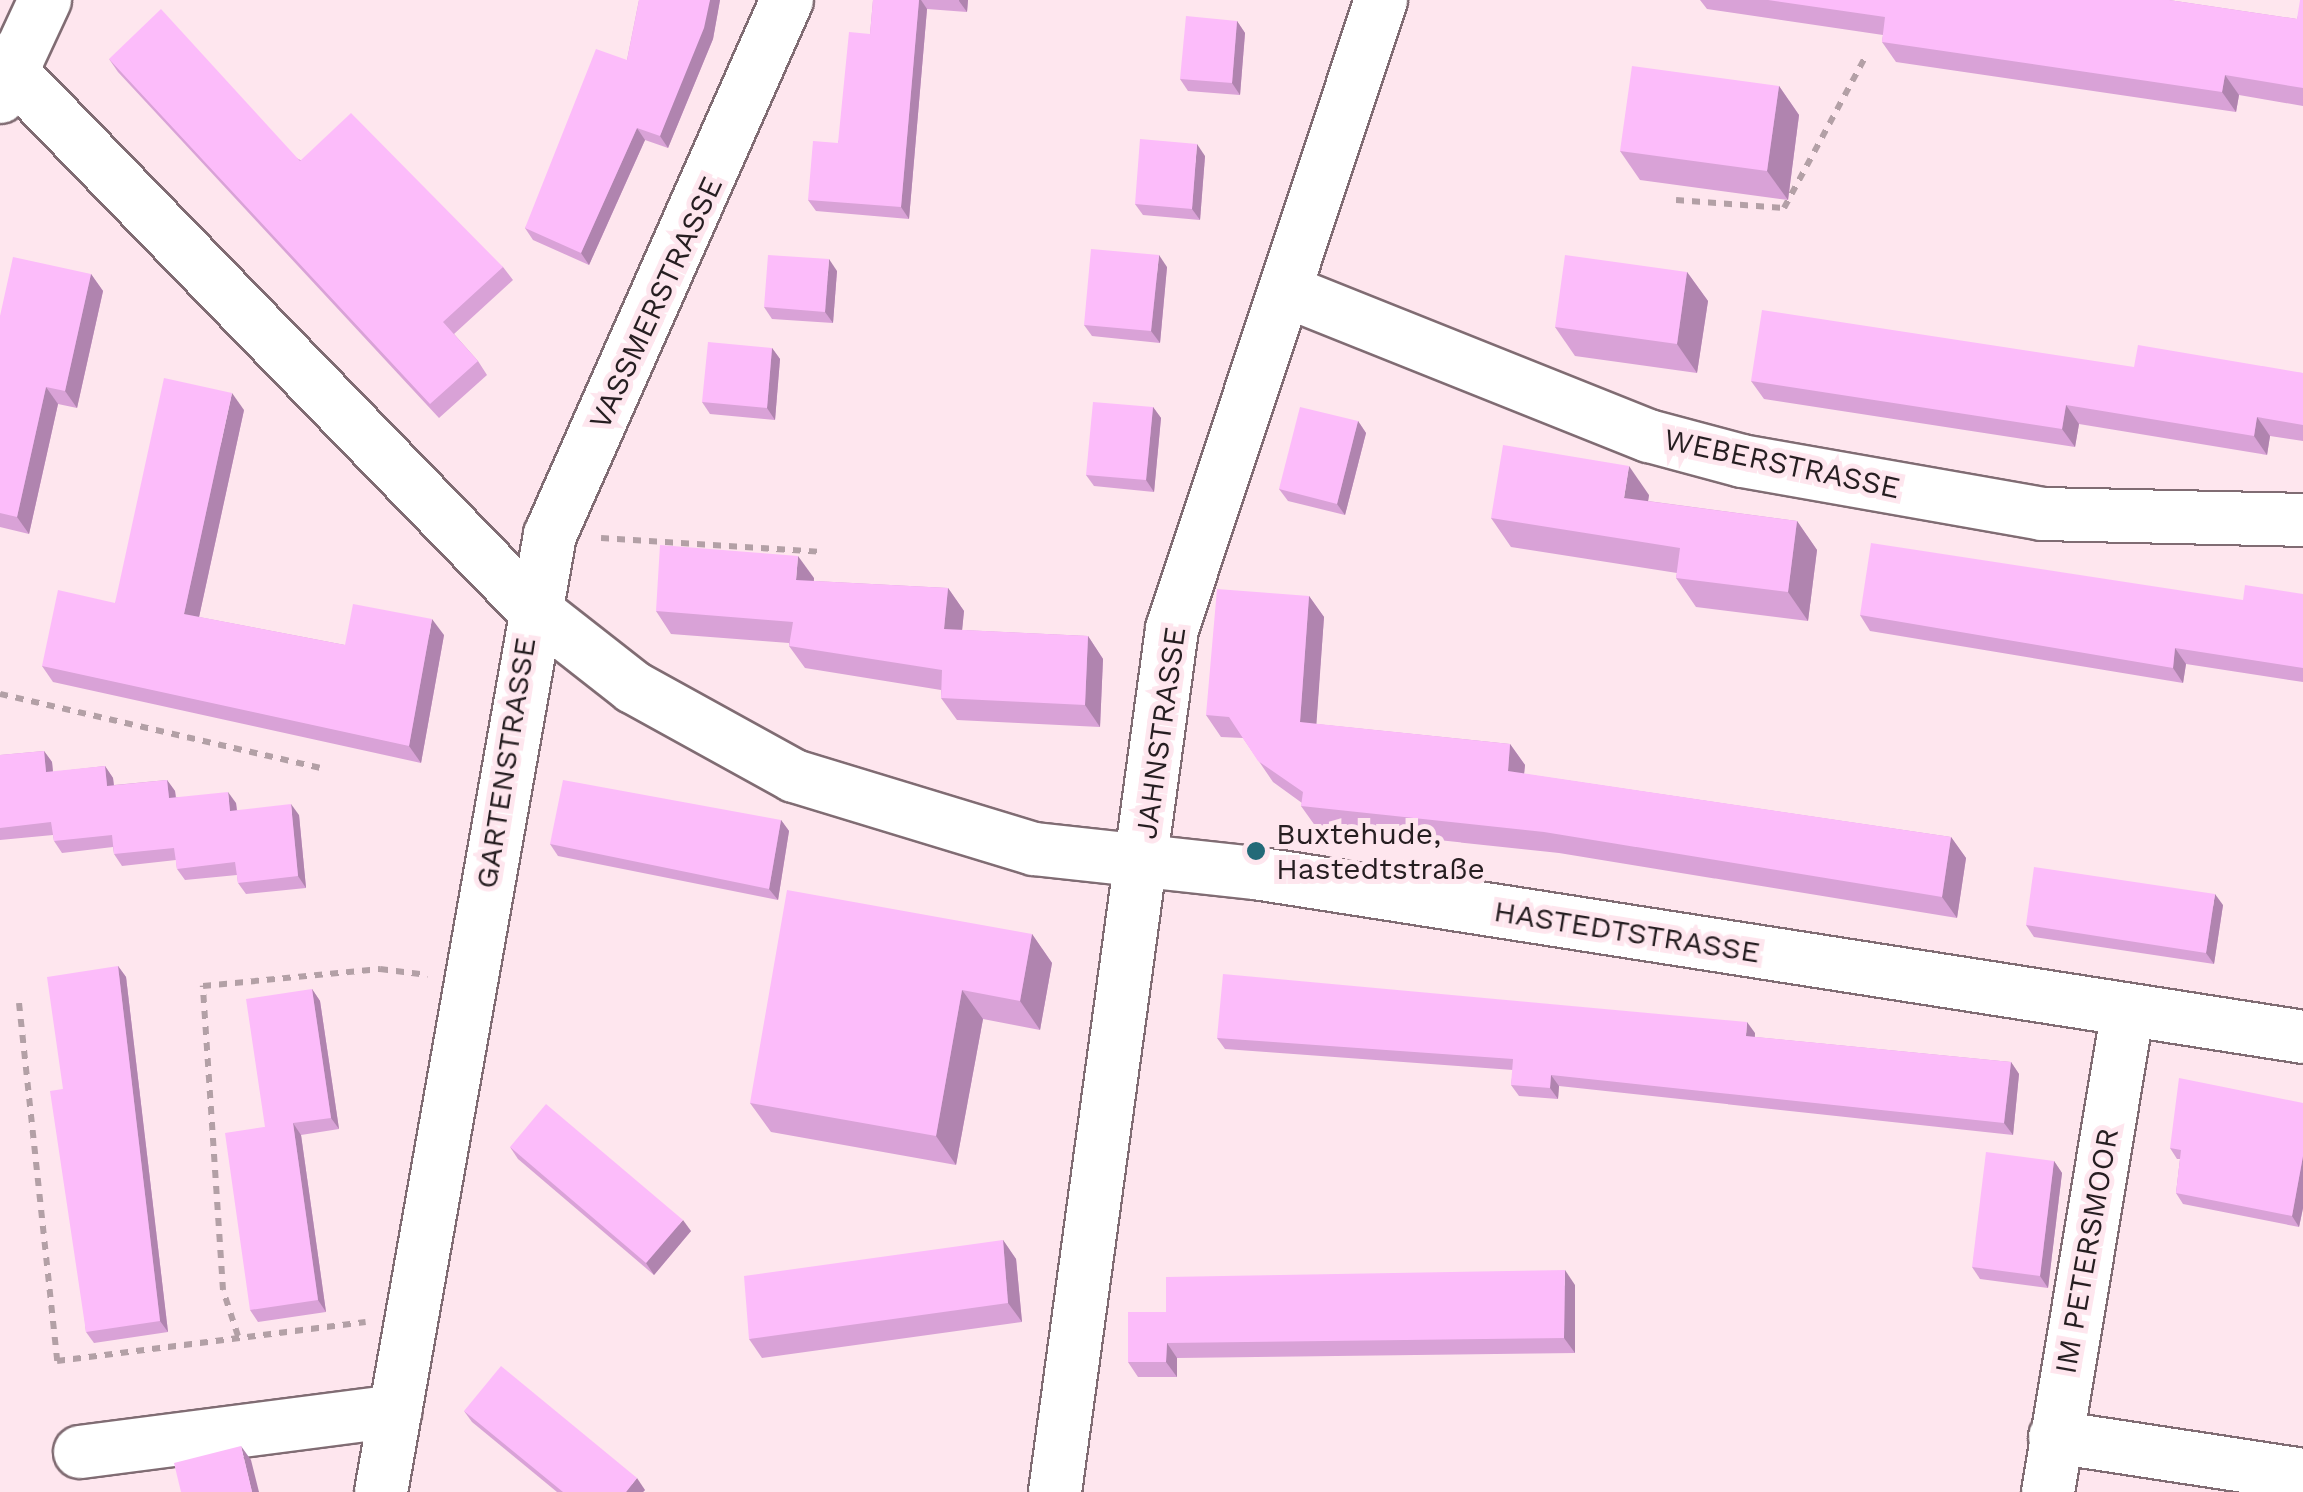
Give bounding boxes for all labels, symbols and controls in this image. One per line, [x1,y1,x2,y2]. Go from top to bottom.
street label: VASSMERSTRASSE [582,171,730,435]
street label: WEBERSTRASSE [1661,421,1903,507]
street label: JAHNSTRASSE [1128,625,1194,841]
street label: GARTENSTRASSE [468,635,544,891]
place label: Buxtehude, Hastedtstraße [1276,816,1485,886]
marker: Buxtehude, Hastedtstraße [1245,840,1267,862]
street label: HASTEDTSTRASSE [1491,893,1763,971]
street label: IM PETERSMOOR [2048,1125,2126,1377]

